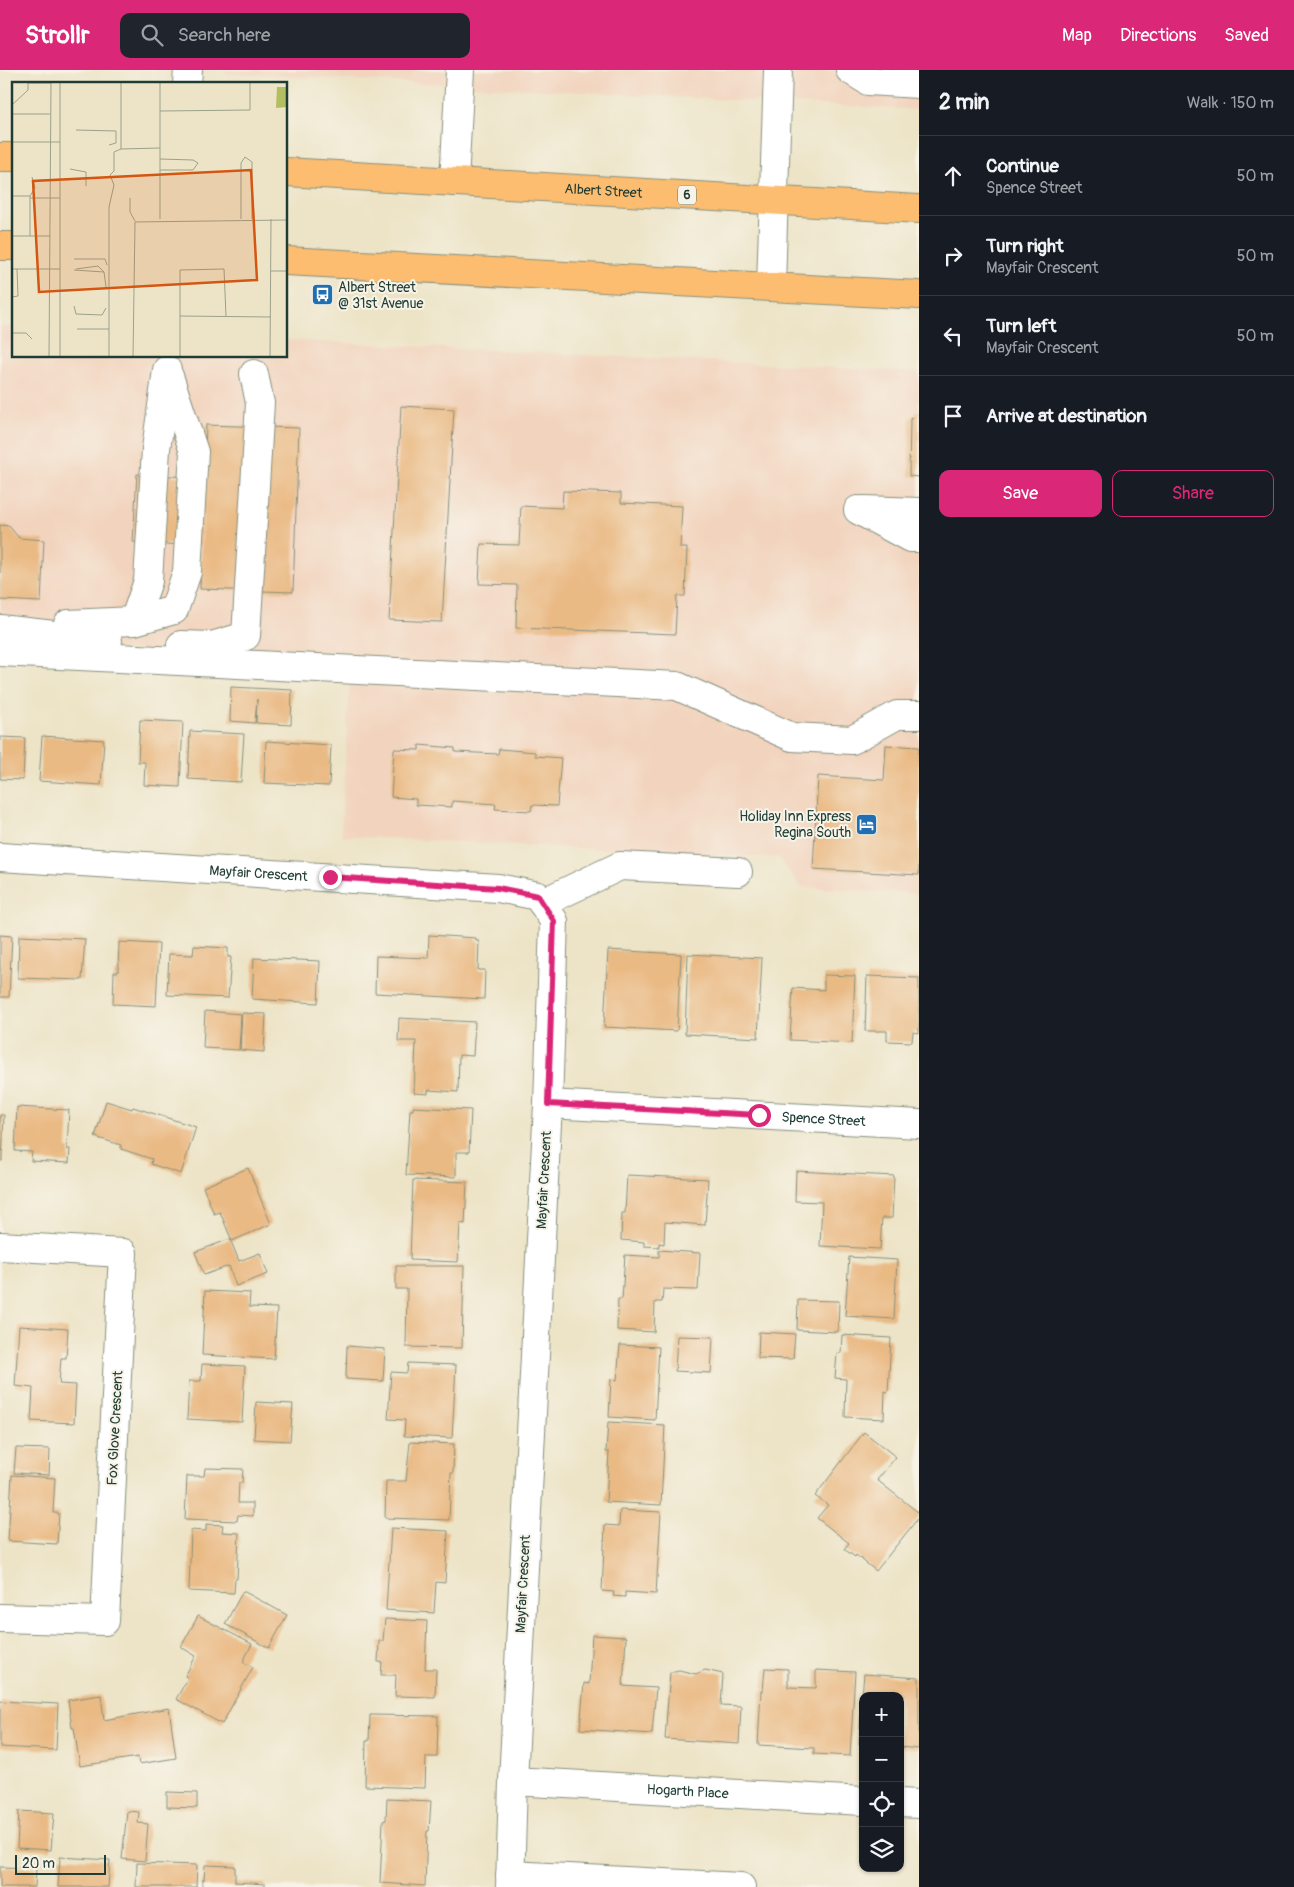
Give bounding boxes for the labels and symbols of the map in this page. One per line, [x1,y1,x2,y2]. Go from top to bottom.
inset map [12,82,288,358]
street label: Albert Street [564,180,643,201]
road number: 6 [678,186,696,204]
place label: Albert Street @ 31st Avenue [338,279,424,312]
bus stop icon: Albert Street @ 31st Avenue [310,283,334,307]
place label: Holiday Inn Express Regina South [739,808,852,841]
hotel icon: Holiday Inn Express Regina South [855,812,879,836]
street label: Mayfair Crescent [209,862,309,885]
route end [319,866,342,889]
route start [748,1104,771,1127]
street label: Spence Street [781,1108,867,1130]
street label: Mayfair Crescent [533,1130,555,1230]
street label: Fox Glove Crescent [104,1370,127,1486]
street label: Mayfair Crescent [512,1534,534,1634]
street label: Hogarth Place [646,1780,729,1802]
scale bar [15,1852,106,1875]

